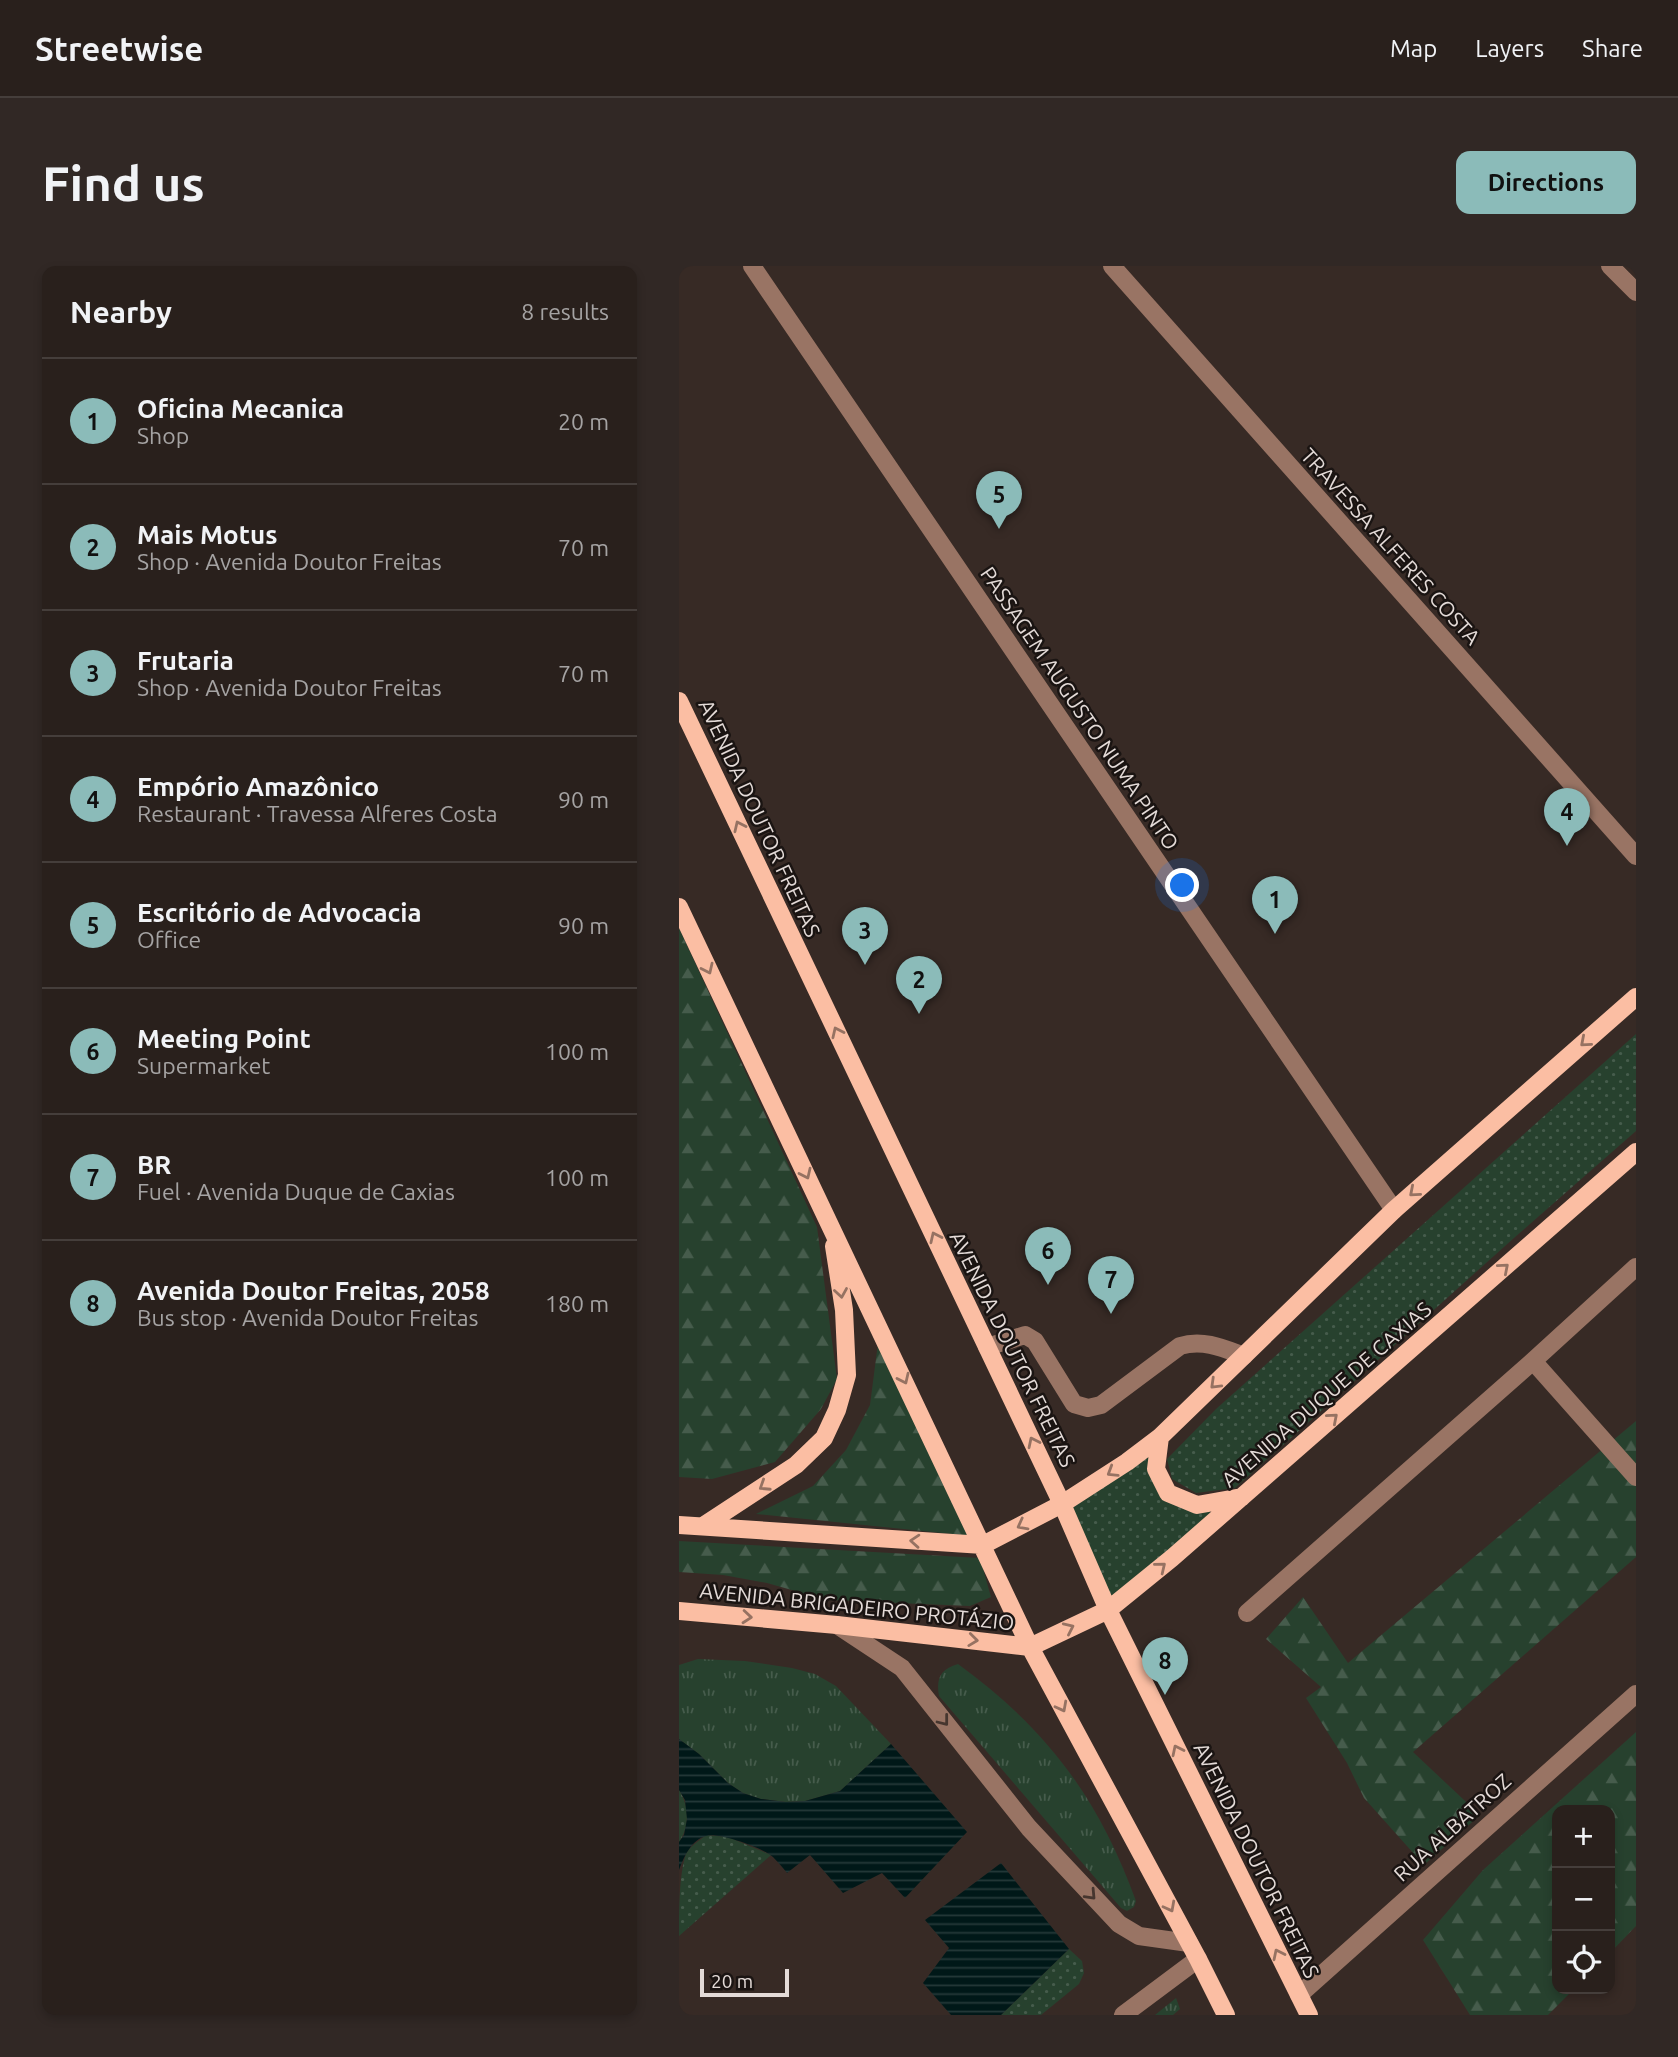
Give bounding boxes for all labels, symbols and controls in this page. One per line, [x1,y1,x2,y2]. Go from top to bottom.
text: Streetwise [35,30,203,67]
text: Map [1390,35,1437,62]
text: Layers [1475,35,1544,62]
text: Share [1582,35,1643,62]
button: Directions [1456,151,1636,214]
text: Find us [42,155,205,210]
text: Nearby [70,295,172,329]
text: 8 results [521,299,609,324]
text: Oficina Mecanica [137,394,344,423]
text: 1 [87,409,99,434]
text: 20 m [558,409,609,434]
text: Shop [137,423,189,448]
street label: TRAVESSA ALFERES COSTA [1297,443,1486,649]
pin: 5 [976,471,1022,529]
text: Mais Motus [137,520,277,549]
text: 2 [87,535,99,560]
text: 70 m [558,535,609,560]
text: Shop · Avenida Doutor Freitas [137,549,442,574]
street label: PASSAGEM AUGUSTO NUMA PINTO [976,562,1184,854]
text: Frutaria [137,646,234,675]
text: 3 [87,661,99,686]
text: 70 m [558,661,609,686]
text: Shop · Avenida Doutor Freitas [137,675,442,700]
street label: AVENIDA DOUTOR FREITAS [694,696,826,940]
text: Empório Amazônico [137,772,379,801]
text: 4 [87,787,99,812]
text: 90 m [558,787,609,812]
pin: 4 [1544,788,1590,846]
text: Restaurant · Travessa Alferes Costa [137,801,498,826]
one-way arrow [733,821,747,833]
your location [1165,868,1199,902]
pin: 1 [1252,876,1298,934]
text: Escritório de Advocacia [137,898,422,927]
pin: 3 [842,907,888,965]
text: 5 [87,913,99,938]
text: 90 m [558,913,609,938]
text: Office [137,927,201,952]
pin: 2 [896,956,942,1014]
one-way arrow [700,962,714,974]
text: Meeting Point [137,1024,311,1053]
one-way arrow [831,1027,845,1039]
one-way arrow [1580,1034,1593,1046]
text: 6 [87,1039,99,1064]
text: 100 m [545,1039,609,1064]
text: Supermarket [137,1053,270,1078]
text: BR [137,1150,171,1179]
text: 7 [87,1165,99,1190]
text: 100 m [545,1165,609,1190]
one-way arrow [798,1167,812,1179]
text: Fuel · Avenida Duque de Caxias [137,1179,455,1204]
one-way arrow [1409,1184,1422,1196]
street label: AVENIDA DOUTOR FREITAS [945,1227,1081,1471]
pin: 6 [1025,1227,1071,1285]
one-way arrow [929,1232,943,1244]
pin: 7 [1088,1256,1134,1314]
one-way arrow [1496,1264,1509,1276]
text: Avenida Doutor Freitas, 2058 [137,1276,490,1305]
one-way arrow [833,1287,848,1299]
text: 8 [87,1291,99,1316]
text: 180 m [545,1291,609,1316]
street label: AVENIDA DUQUE DE CAXIAS [1216,1296,1436,1492]
text: Bus stop · Avenida Doutor Freitas [137,1305,479,1330]
one-way arrow [895,1372,909,1384]
one-way arrow [1210,1375,1223,1388]
one-way arrow [1325,1414,1338,1426]
one-way arrow [1027,1437,1041,1449]
one-way arrow [1107,1464,1120,1477]
one-way arrow [759,1478,772,1491]
one-way arrow [1017,1516,1030,1530]
one-way arrow [909,1534,920,1549]
one-way arrow [1153,1563,1166,1575]
street label: AVENIDA BRIGADEIRO PROTÁZIO [698,1578,1016,1634]
one-way arrow [742,1609,753,1624]
one-way arrow [1062,1623,1074,1637]
one-way arrow [967,1632,979,1647]
pin: 8 [1142,1637,1188,1695]
one-way arrow [1054,1700,1067,1712]
one-way arrow [936,1714,949,1726]
street label: AVENIDA DOUTOR FREITAS [1189,1738,1325,1982]
one-way arrow [1172,1745,1186,1757]
street label: RUA ALBATROZ [1389,1768,1515,1886]
map controls [1552,1805,1615,1994]
button: + [1552,1805,1615,1868]
button: − [1552,1868,1615,1931]
one-way arrow [1082,1887,1095,1900]
one-way arrow [1161,1900,1175,1913]
button: locate [1552,1931,1615,1994]
one-way arrow [1273,1949,1287,1961]
scale bar [700,1966,789,1998]
text: 20 m [711,1970,753,1992]

